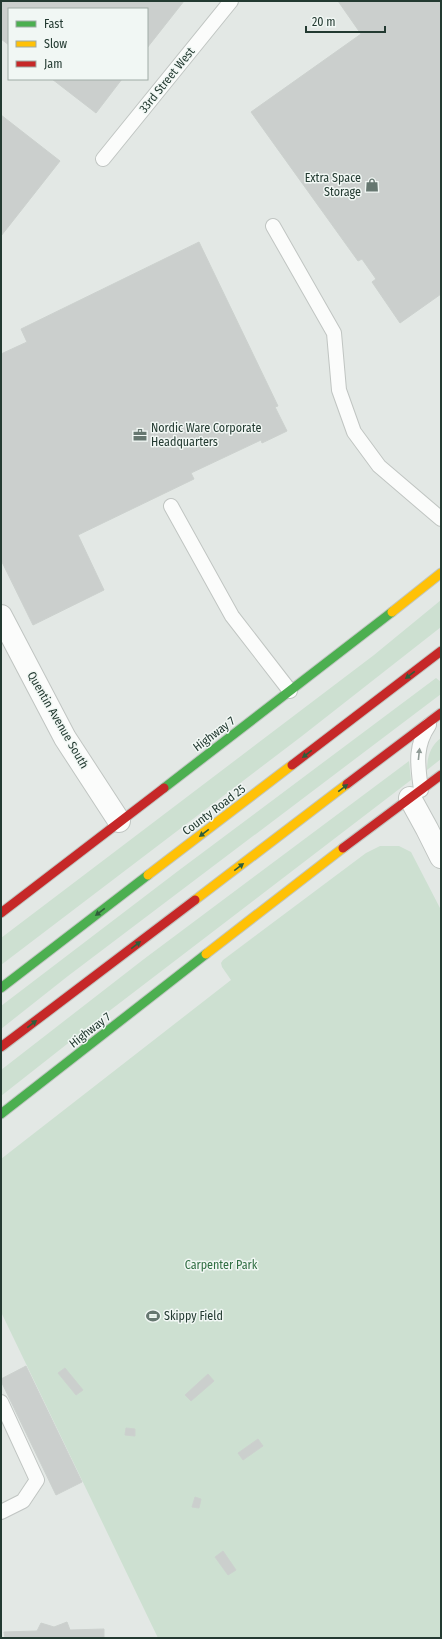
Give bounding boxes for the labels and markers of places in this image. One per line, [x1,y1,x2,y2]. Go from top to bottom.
place label: Extra Space Storage [305,171,361,199]
shop icon: Extra Space Storage [364,177,380,193]
place label: Nordic Ware Corporate Headquarters [151,421,261,449]
office icon: Nordic Ware Corporate Headquarters [132,427,148,443]
sports icon: Skippy Field [145,1308,161,1324]
place label: Skippy Field [164,1309,223,1323]

